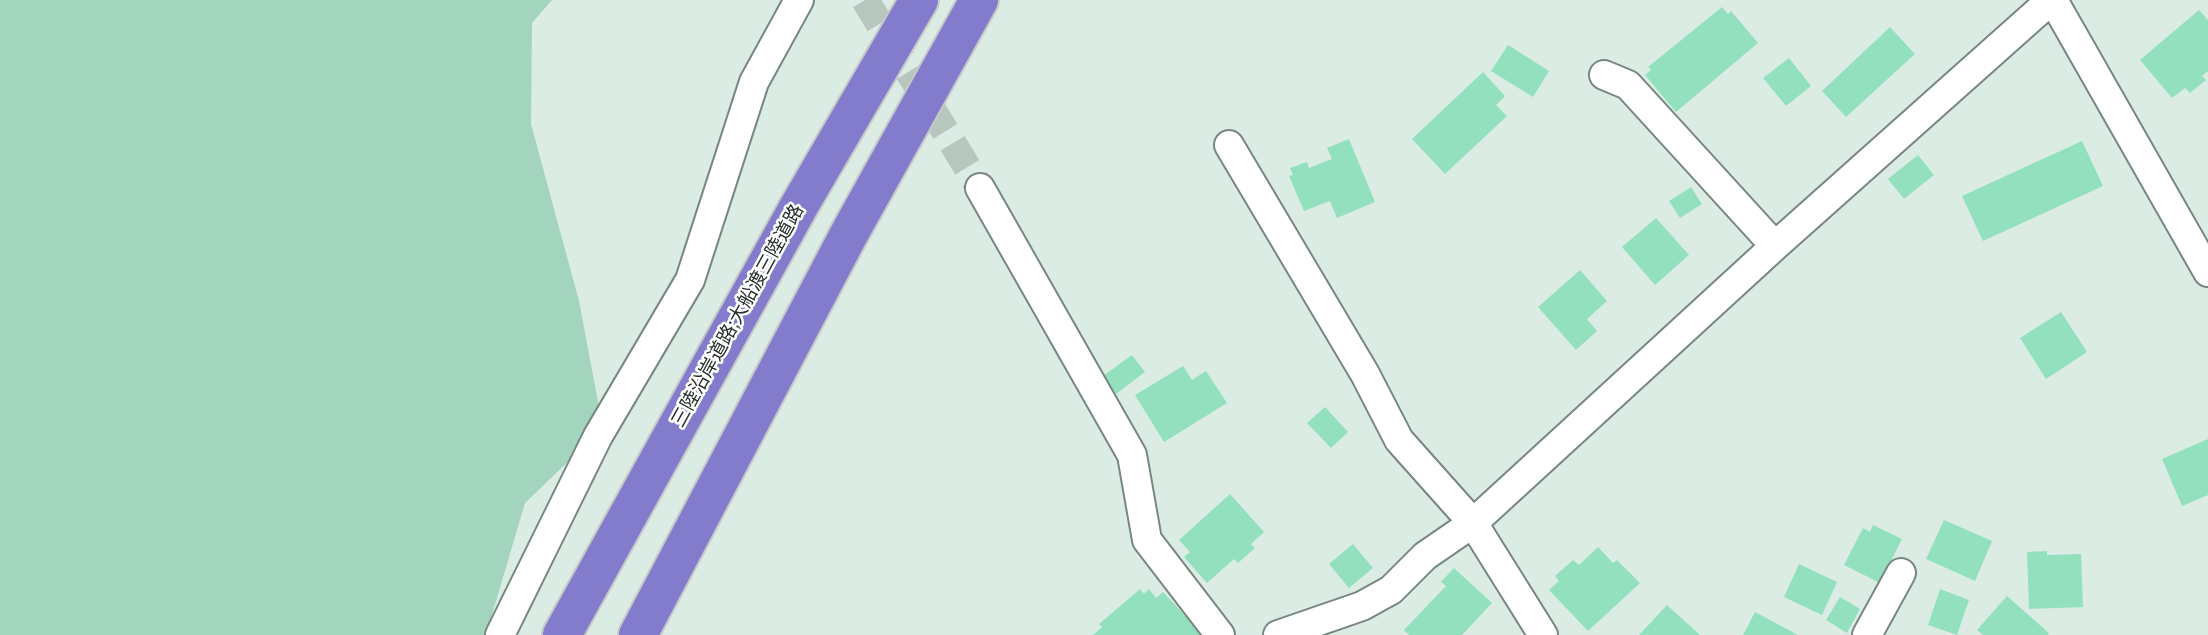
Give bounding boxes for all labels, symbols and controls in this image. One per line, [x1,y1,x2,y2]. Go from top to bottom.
street label: 三陸沿岸道路;大船渡三陸道路 [667,201,809,431]

